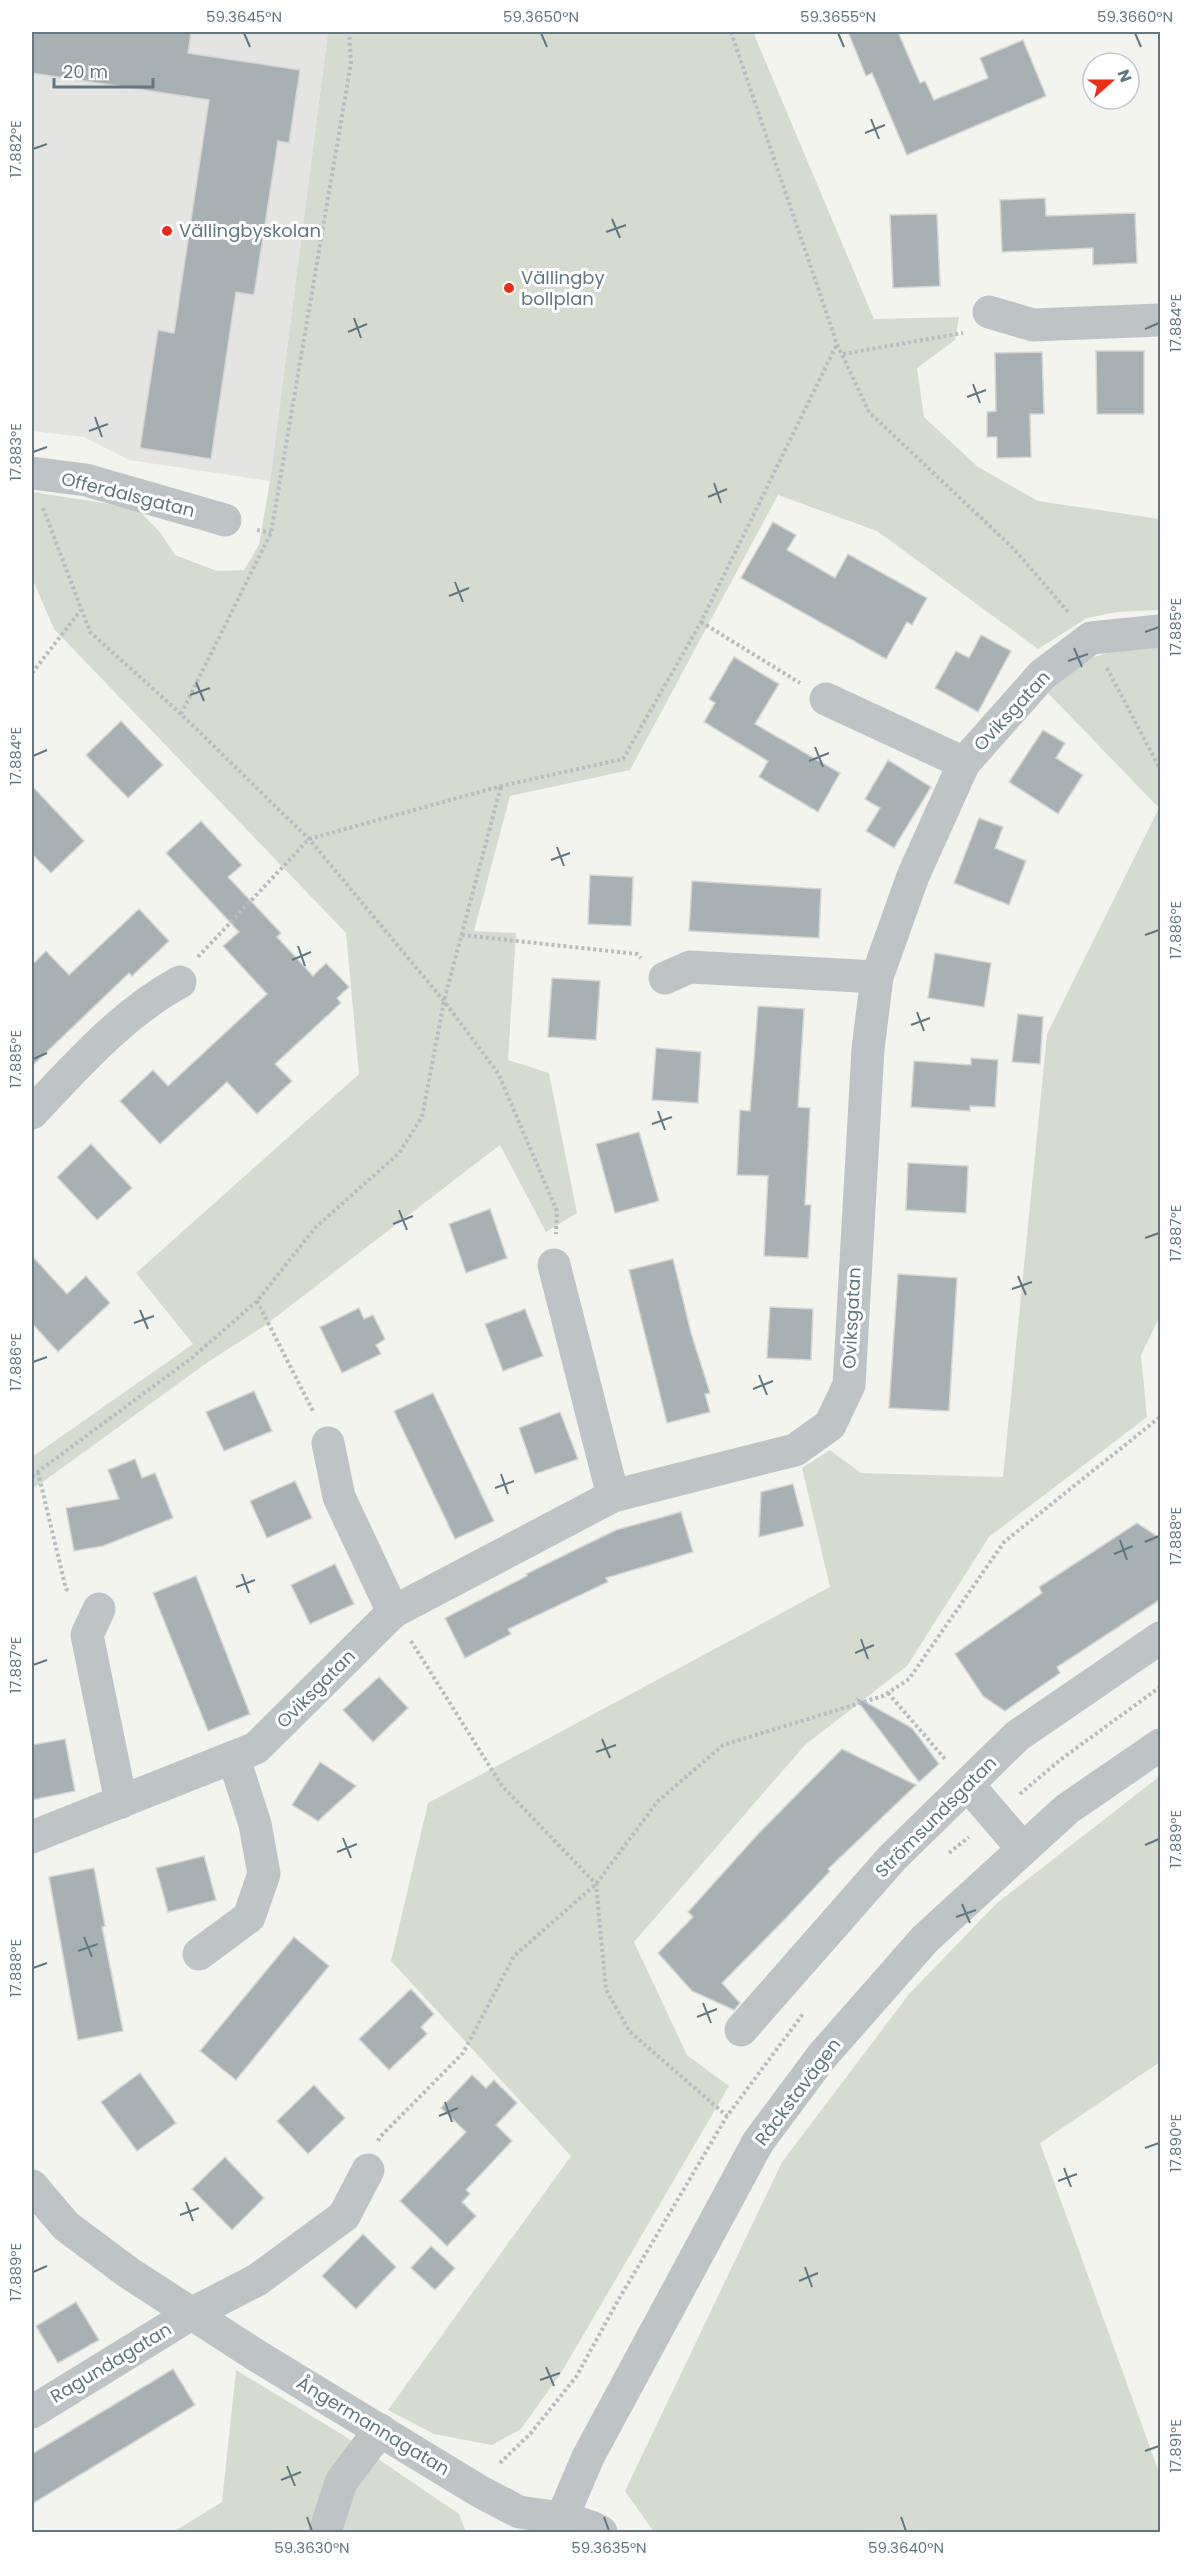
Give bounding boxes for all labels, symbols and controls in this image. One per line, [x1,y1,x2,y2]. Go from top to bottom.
text: 59.3645°N [206,6,282,27]
text: 59.3650°N [503,6,579,27]
text: 59.3655°N [800,6,876,27]
text: 59.3660°N [1097,6,1173,27]
scale bar [54,51,153,89]
north arrow [1081,51,1141,111]
text: 20 m [63,59,108,84]
text: N [1112,66,1137,86]
text: 17.882°E [5,120,26,178]
place label: Vällingbyskolan [179,218,321,243]
marker: Vällingbyskolan [160,224,174,238]
place label: Vällingby bollplan [521,265,605,311]
marker: Vällingby bollplan [502,281,516,295]
text: 17.884°E [1165,294,1186,352]
text: 17.883°E [5,423,26,481]
street label: Offerdalsgatan [59,466,197,523]
text: 17.885°E [1165,598,1186,656]
street label: Oviksgatan [968,665,1056,756]
text: 17.884°E [5,727,26,785]
text: 17.886°E [1165,901,1186,959]
text: 17.885°E [5,1030,26,1088]
text: 17.887°E [1165,1204,1186,1262]
street label: Oviksgatan [836,1266,867,1370]
text: 17.886°E [5,1333,26,1391]
text: 17.888°E [1165,1507,1186,1565]
text: 17.887°E [5,1636,26,1694]
street label: Oviksgatan [271,1644,361,1734]
street label: Strömsundsgatan [869,1750,1002,1883]
text: 17.889°E [1165,1810,1186,1868]
text: 17.888°E [5,1939,26,1997]
street label: Råckstavägen [749,2033,846,2151]
text: 17.890°E [1165,2114,1186,2172]
text: 17.889°E [5,2243,26,2301]
street label: Ragundagatan [45,2317,176,2409]
street label: Ångermannagatan [292,2370,454,2481]
text: 17.891°E [1165,2419,1186,2473]
text: 59.3630°N [274,2537,350,2558]
text: 59.3635°N [571,2537,647,2558]
text: 59.3640°N [868,2537,944,2558]

